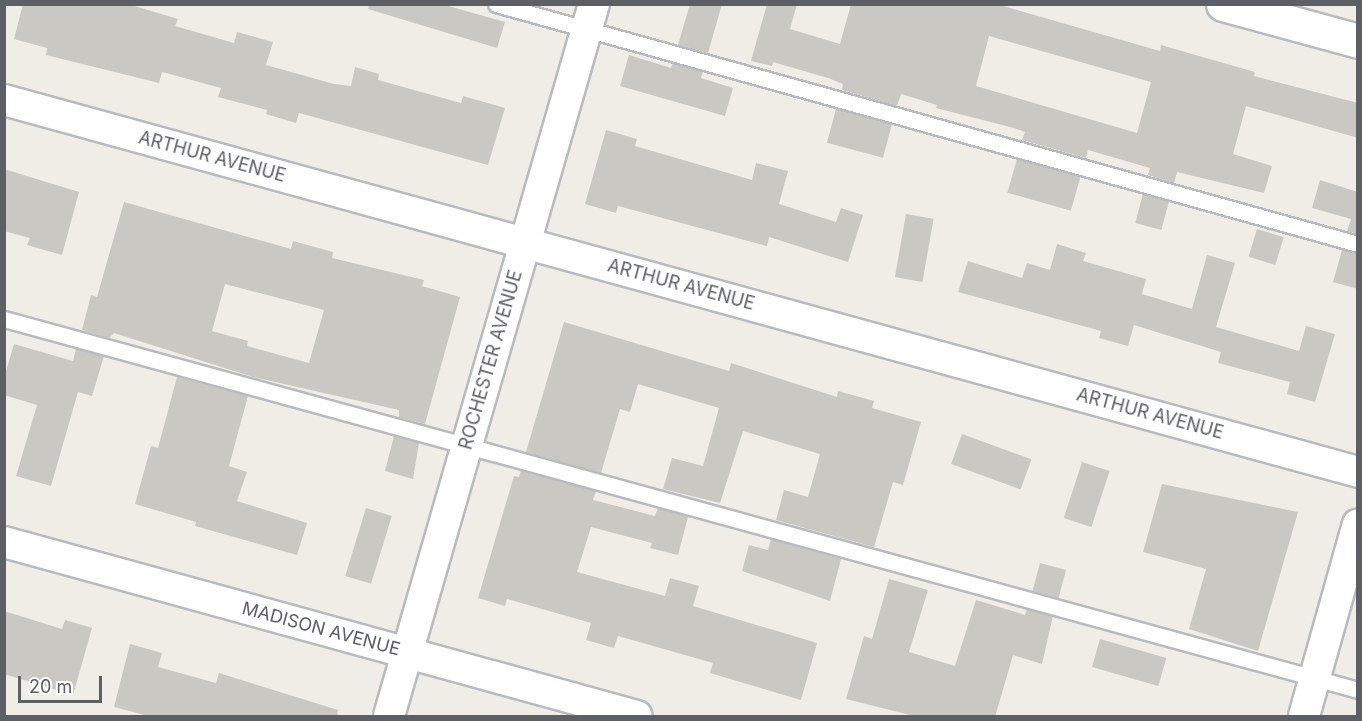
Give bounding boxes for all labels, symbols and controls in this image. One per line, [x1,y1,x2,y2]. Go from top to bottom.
street label: ARTHUR AVENUE [136,127,288,187]
street label: ARTHUR AVENUE [605,255,757,315]
street label: ROCHESTER AVENUE [455,268,527,452]
street label: ARTHUR AVENUE [1074,384,1226,444]
street label: MADISON AVENUE [240,598,402,660]
scale bar [21,664,105,702]
text: 20 m [29,676,72,697]

